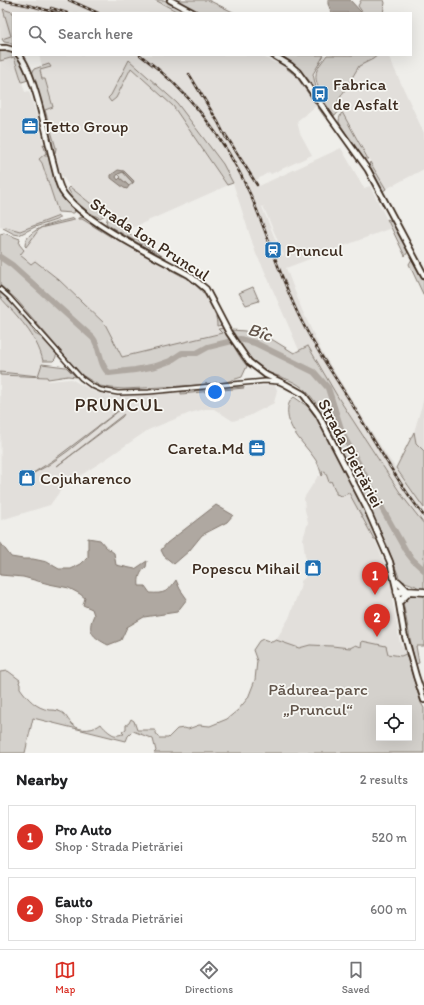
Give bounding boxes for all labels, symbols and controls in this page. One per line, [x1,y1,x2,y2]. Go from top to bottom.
search box [12,12,412,56]
icon: search [26,23,48,45]
text: Search here [58,25,133,43]
place label: Fabrica de Asfalt [333,74,399,114]
bus stop icon: Fabrica de Asfalt [310,84,330,104]
office icon: Tetto Group [20,116,40,136]
place label: Tetto Group [43,116,128,136]
street label: Strada Ion Pruncul [87,193,214,285]
station icon: Pruncul [263,240,283,260]
place label: Pruncul [286,240,343,260]
water label: Bîc [245,318,276,346]
your location [205,382,225,402]
district label: PRUNCUL [74,393,164,416]
street label: Strada Pietrăriei [314,395,388,511]
place label: Careta.Md [167,438,245,458]
office icon: Careta.Md [247,438,267,458]
shop icon: Cojuharenco [17,468,37,488]
place label: Cojuharenco [40,468,131,488]
place label: Popescu Mihail [192,558,300,578]
shop icon: Popescu Mihail [303,558,323,578]
pin: 1 [362,562,388,595]
pin: 2 [364,604,390,637]
park label: Pădurea-parc „Pruncul“ [268,679,368,719]
map controls [376,705,412,741]
button: locate [376,705,412,741]
text: Nearby [16,769,68,789]
text: 2 results [360,772,408,787]
text: Pro Auto [55,821,112,839]
text: 1 [27,830,33,845]
text: 520 m [371,830,407,845]
text: Shop · Strada Pietrăriei [55,839,183,854]
text: Eauto [55,893,93,911]
text: 2 [27,902,33,917]
text: 600 m [370,902,407,917]
text: Shop · Strada Pietrăriei [55,911,183,926]
tab: Map [54,959,76,996]
tab: Directions [185,959,233,996]
tab: Saved [342,959,370,996]

